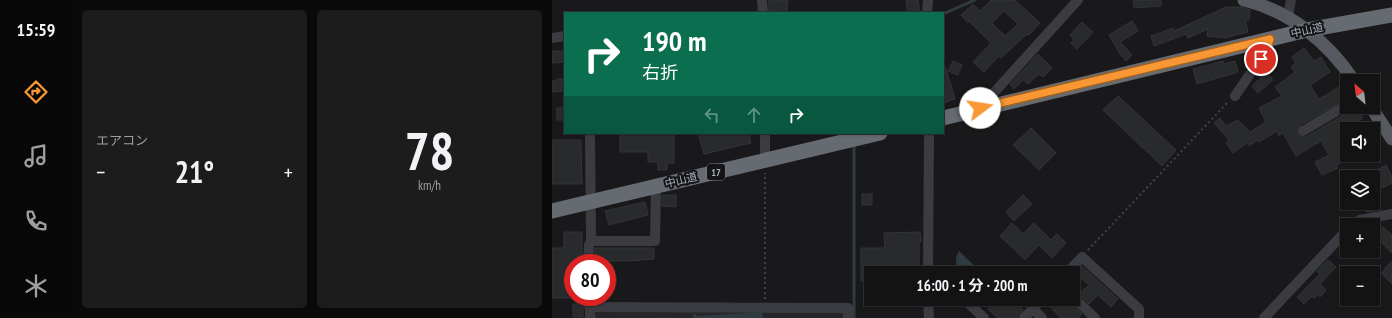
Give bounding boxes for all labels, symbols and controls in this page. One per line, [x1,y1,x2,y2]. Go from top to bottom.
text: 15:59 [17,18,55,41]
street label: 中山道 [1289,19,1325,41]
text: 190 m [642,22,706,59]
icon: right [576,28,628,80]
pin [1244,42,1278,76]
icon: arrive [1250,48,1272,70]
text: 右折 [642,61,678,84]
north arrow [1340,74,1380,114]
map controls [1340,74,1380,306]
icon: directions [22,78,50,106]
position arrow [959,87,1001,129]
icon: left [701,104,723,126]
icon: ahead [743,104,765,126]
icon: right [785,104,807,126]
text: 78 [405,117,454,184]
button: sound [1340,122,1380,162]
text: エアコン [96,132,148,149]
icon: music [22,142,50,170]
text: 21° [175,152,214,191]
text: − [96,158,105,186]
text: + [284,158,293,186]
road number: 17 [707,164,725,180]
street label: 中山道 [663,169,699,191]
button: layers [1340,170,1380,210]
text: km/h [418,177,441,194]
icon: phone [22,207,50,235]
button: + [1340,218,1380,258]
speed limit sign: 80 [564,254,616,306]
button: − [1340,266,1380,306]
icon: climate [22,272,50,300]
text: 16:00 · 1 分 · 200 m [917,276,1027,295]

